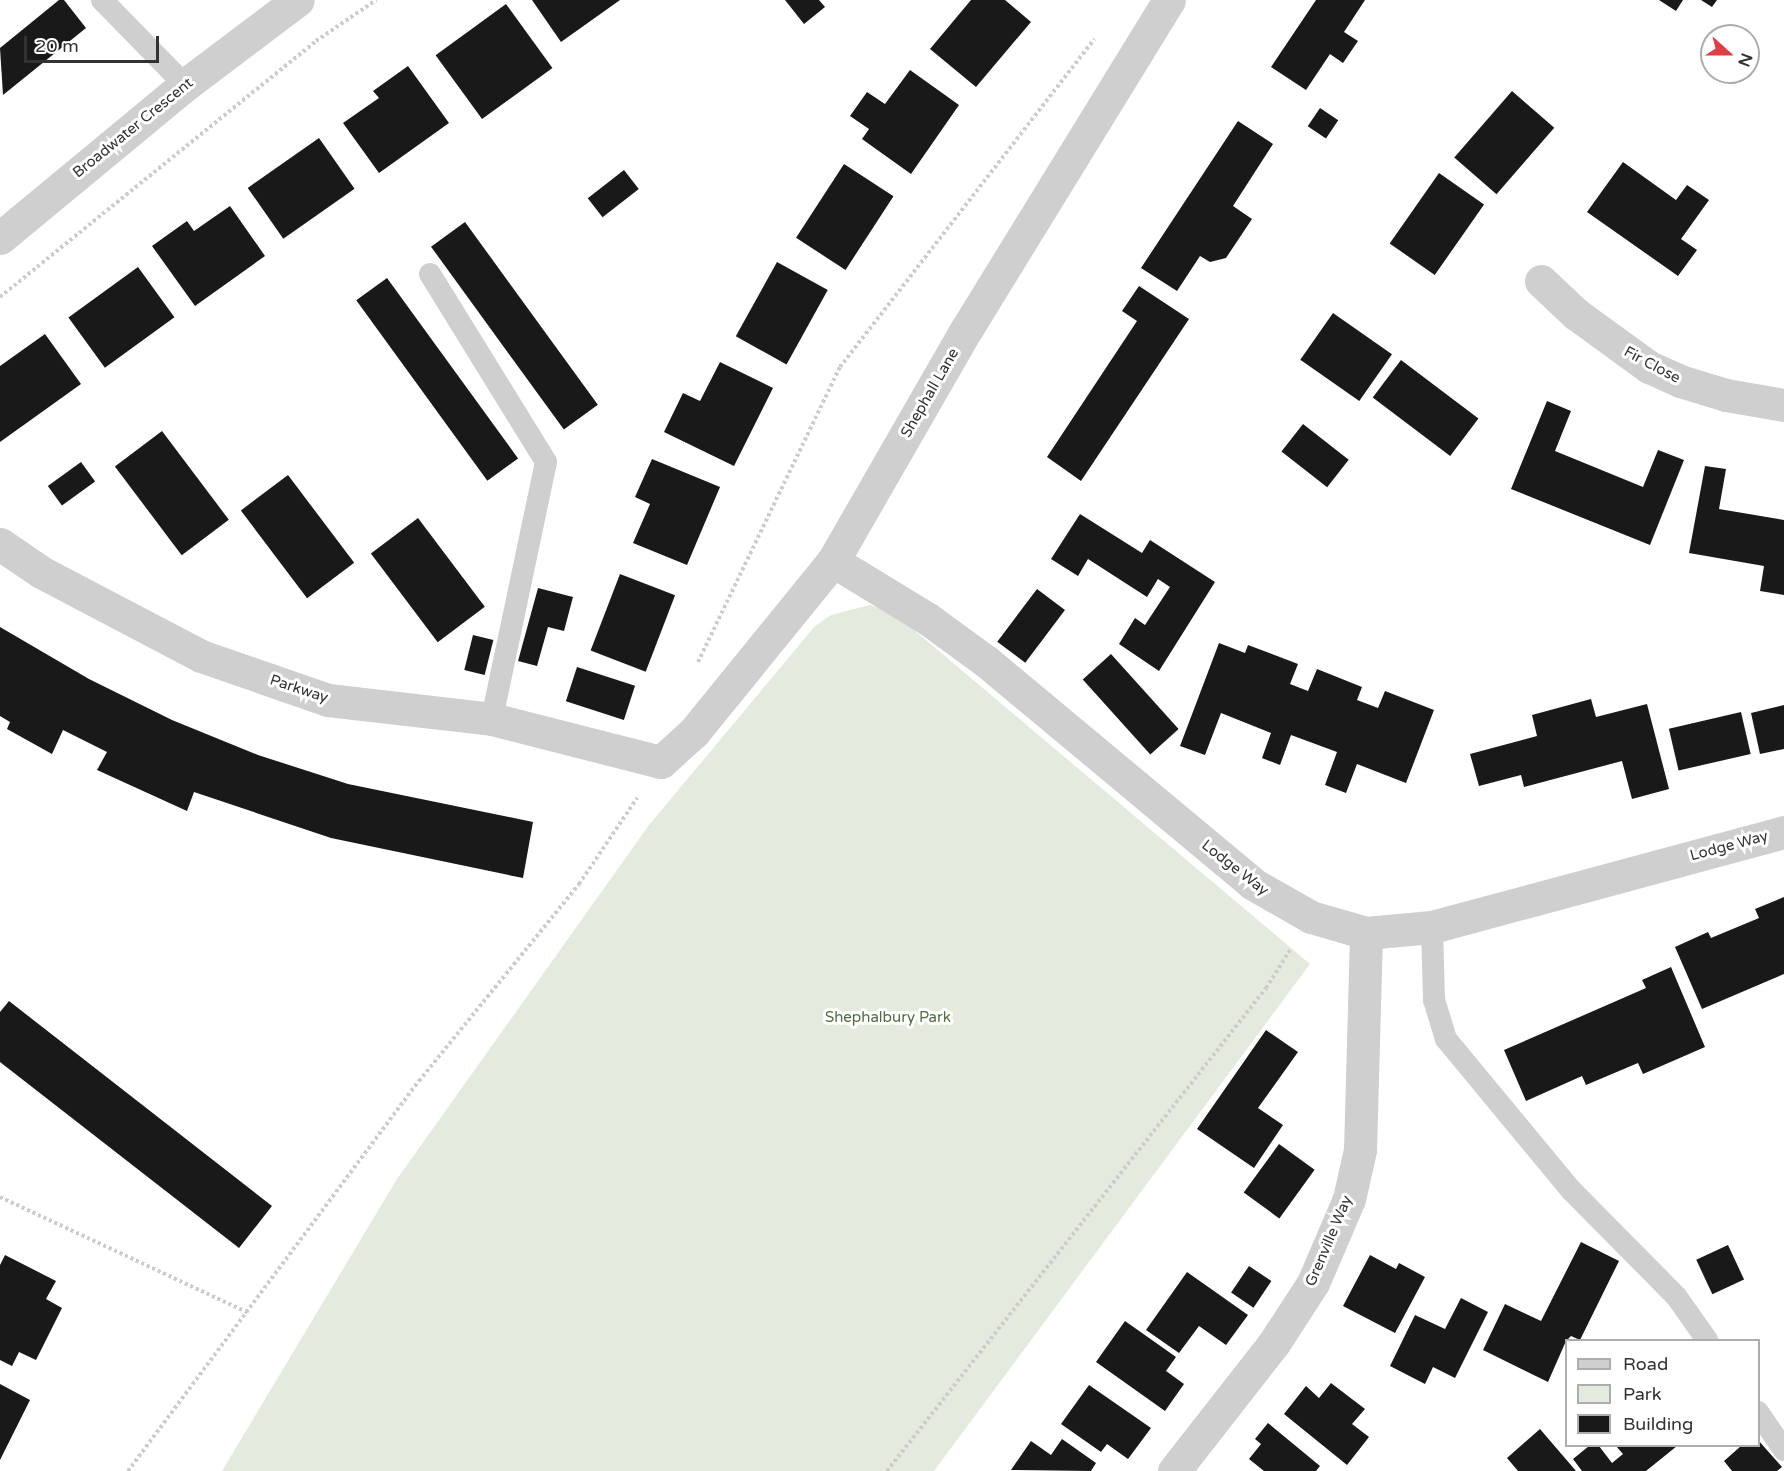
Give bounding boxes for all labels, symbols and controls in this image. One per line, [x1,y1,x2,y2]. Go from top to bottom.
scale bar [27,24,162,62]
north arrow [1700,24,1760,84]
text: 20 m [35,35,79,57]
text: N [1733,50,1757,69]
street label: Broadwater Crescent [69,74,197,182]
street label: Fir Close [1621,343,1683,387]
street label: Shephall Lane [897,345,963,441]
street label: Parkway [268,671,330,707]
street label: Lodge Way [1688,827,1770,865]
street label: Lodge Way [1198,836,1272,900]
park label: Shephalbury Park [825,1009,951,1027]
street label: Grenville Way [1302,1193,1356,1289]
legend [1565,1339,1760,1447]
text: Road [1623,1353,1668,1375]
text: Park [1623,1383,1661,1405]
text: Building [1623,1413,1693,1435]

